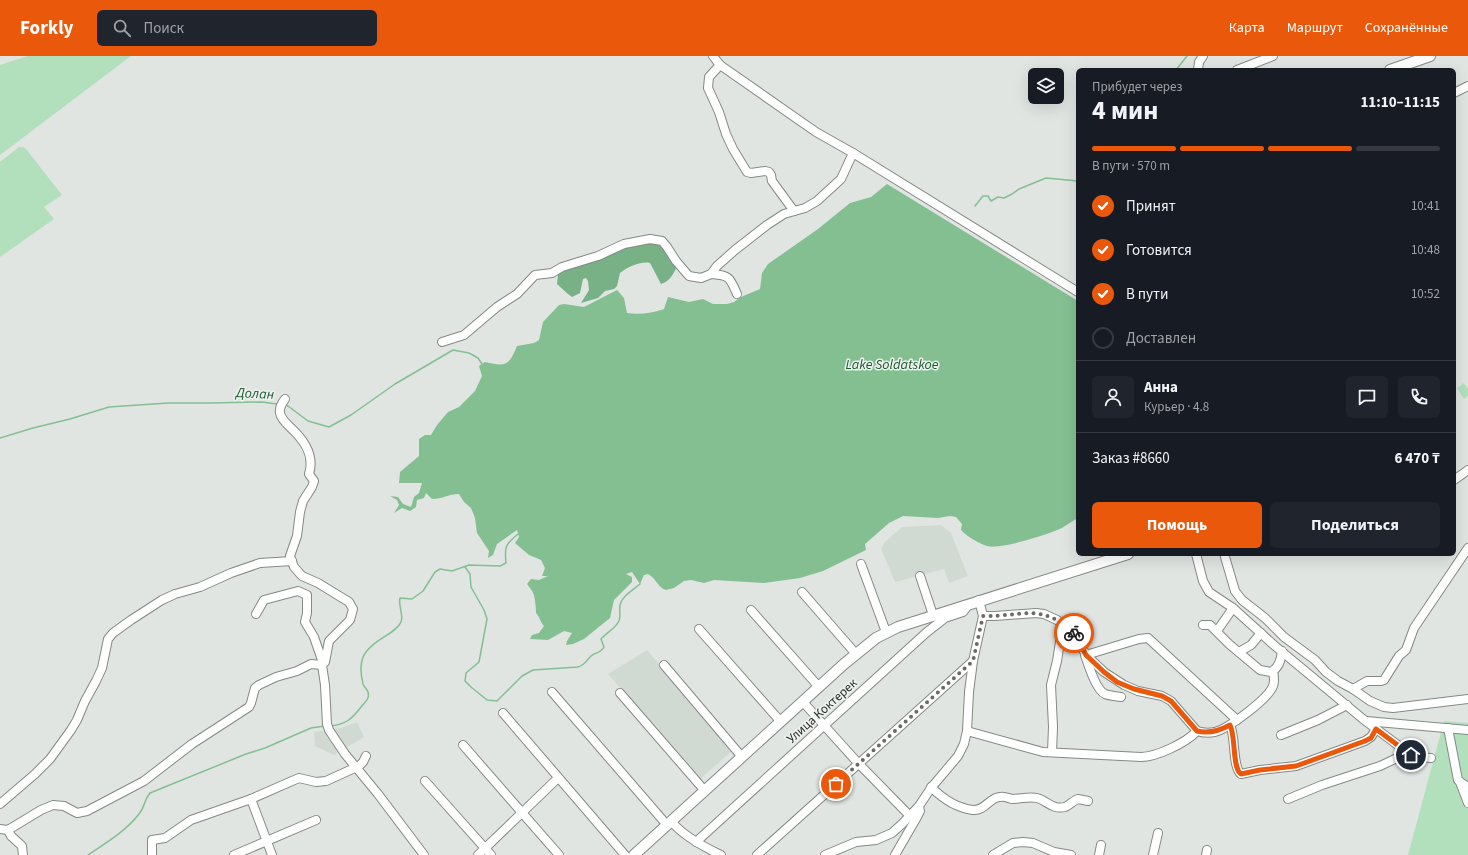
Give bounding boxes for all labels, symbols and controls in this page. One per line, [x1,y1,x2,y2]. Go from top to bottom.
search box [97,10,377,46]
text: Forkly [20,15,73,42]
icon: search [111,17,133,39]
text: Поиск [143,18,184,39]
text: Карта [1229,18,1265,38]
text: Маршрут [1287,18,1343,38]
text: Сохранённые [1365,18,1448,38]
map controls [1028,68,1064,104]
button: layers [1028,68,1064,104]
text: Прибудет через [1092,78,1182,96]
text: 4 мин [1092,92,1158,129]
text: 11:10–11:15 [1360,92,1440,113]
text: В пути · 570 m [1092,157,1170,175]
icon: check [1092,195,1114,217]
text: Принят [1126,196,1176,217]
text: 10:41 [1411,197,1440,215]
icon: check [1092,239,1114,261]
text: Готовится [1126,240,1192,261]
text: 10:48 [1411,241,1440,259]
icon: check [1092,283,1114,305]
text: В пути [1126,284,1169,305]
text: 10:52 [1411,285,1440,303]
text: Доставлен [1126,328,1196,349]
water label: Lake Soldatskoe [846,355,939,375]
button: person [1092,376,1134,418]
button: chat [1346,376,1388,418]
button: phone [1398,376,1440,418]
text: Анна [1144,377,1178,398]
water label: Долан [234,383,275,405]
text: Курьер · 4.8 [1144,398,1209,416]
text: Заказ #8660 [1092,448,1170,469]
text: 6 470 ₸ [1394,448,1440,469]
button: Помощь [1092,502,1262,548]
button: Поделиться [1270,502,1440,548]
courier [1054,613,1094,653]
icon: bike [1063,622,1085,644]
street label: Улица Коктерек [783,674,862,748]
pin [1394,738,1428,772]
icon: home [1400,744,1422,766]
pin [819,767,853,801]
icon: bag [825,773,847,795]

